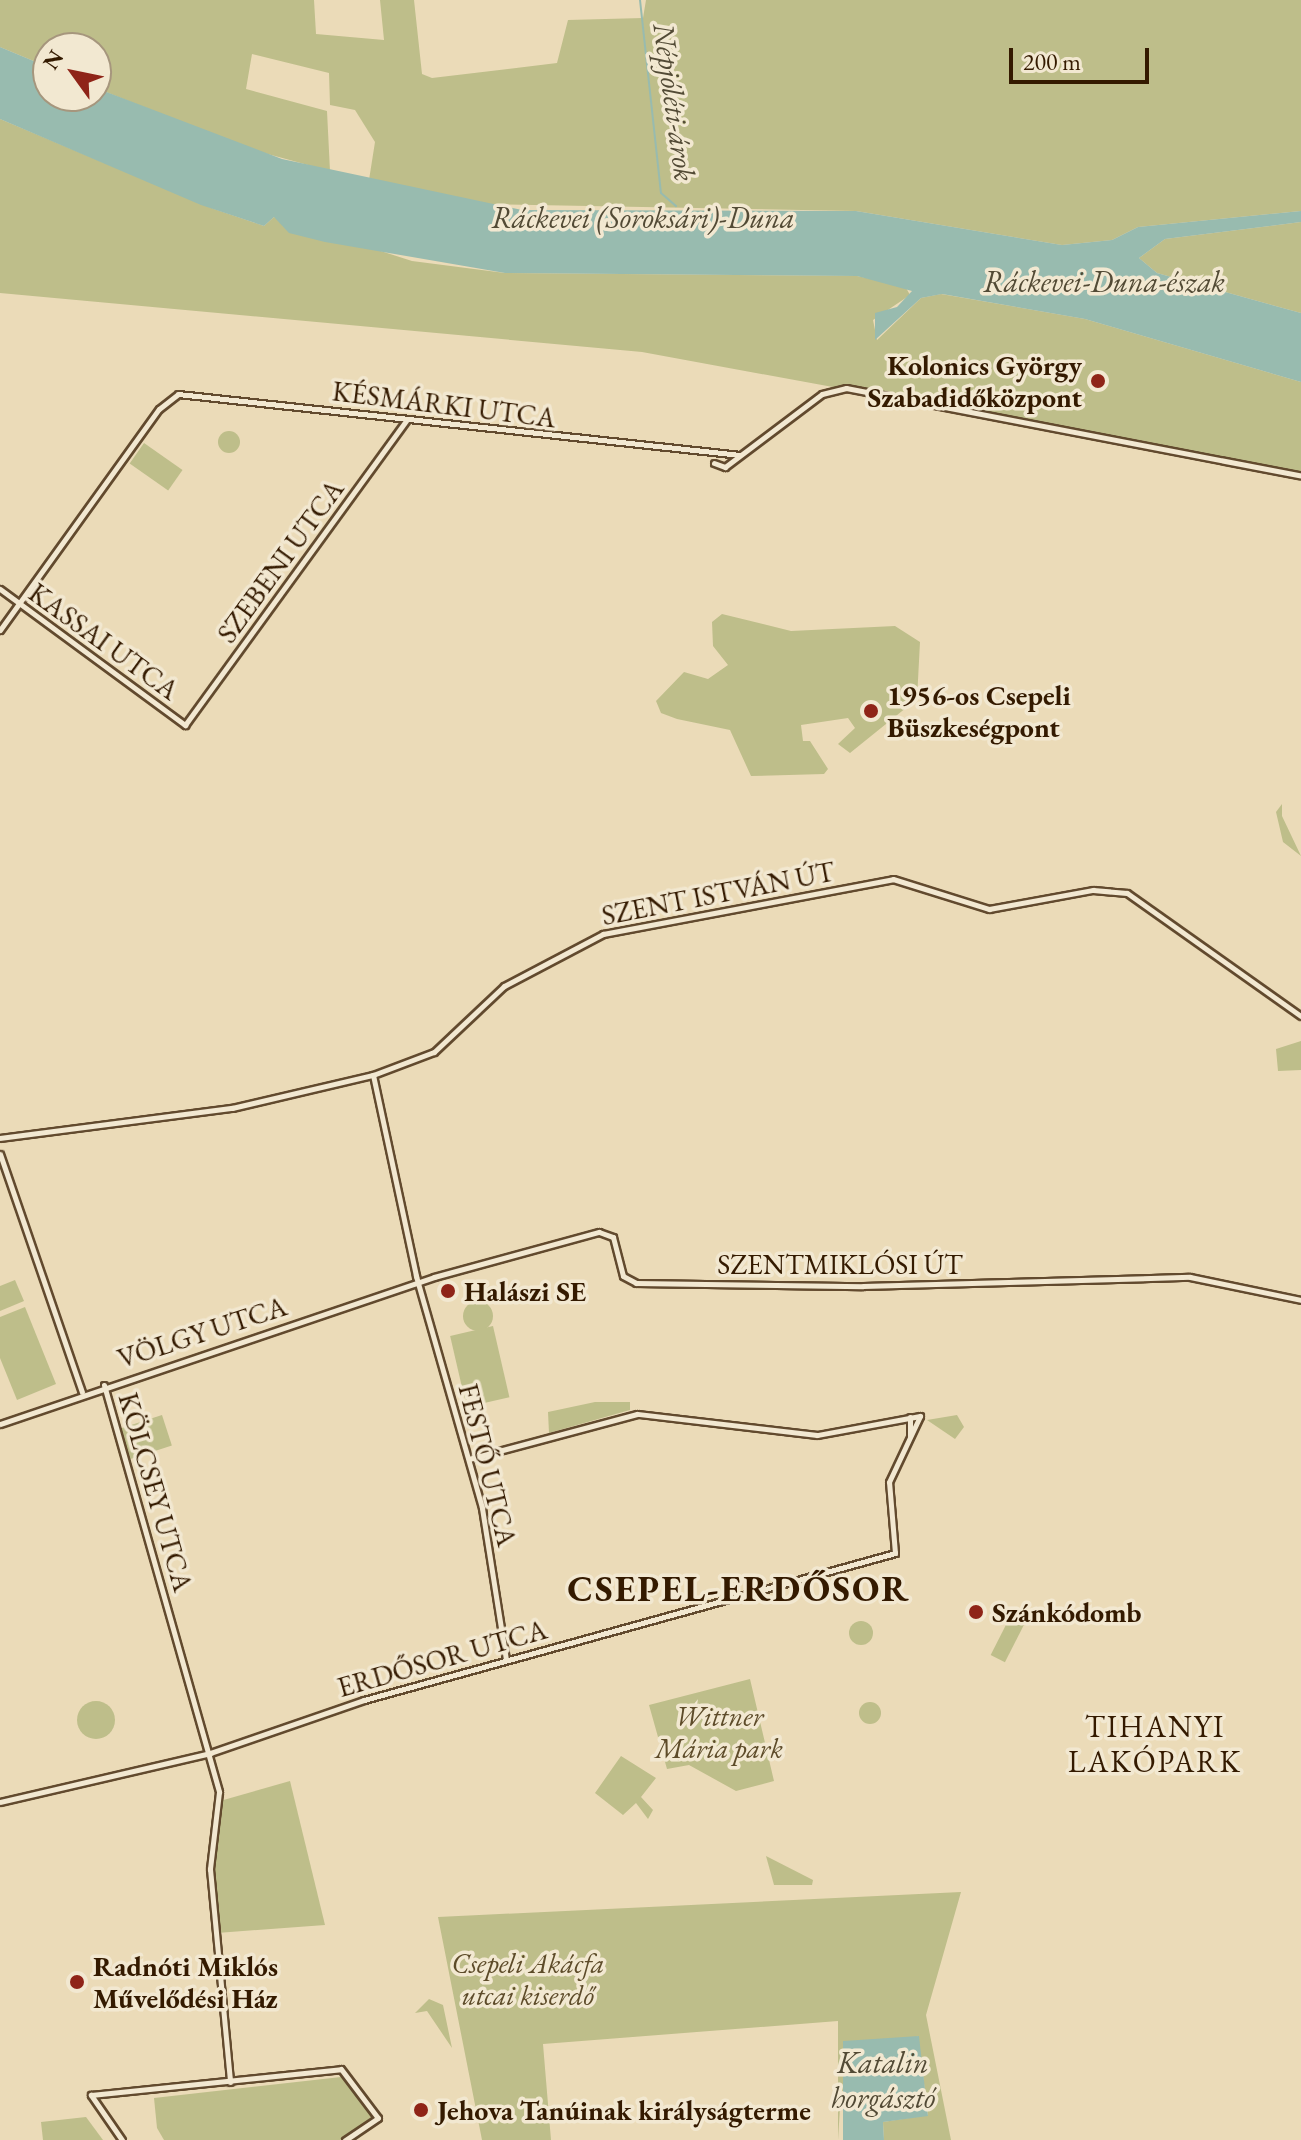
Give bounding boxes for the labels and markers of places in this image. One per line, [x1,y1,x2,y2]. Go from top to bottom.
place label: Kolonics György Szabadidőközpont [868,348,1082,414]
marker: Kolonics György Szabadidőközpont [1089,372,1107,390]
place label: 1956-os Csepeli Büszkeségpont [887,678,1071,744]
marker: 1956-os Csepeli Büszkeségpont [862,702,880,720]
place label: Halászi SE [464,1274,586,1308]
marker: Halászi SE [439,1282,457,1300]
place label: Szánkódomb [992,1595,1142,1629]
marker: Szánkódomb [967,1603,985,1621]
place label: Radnóti Miklós Művelődési Ház [93,1949,278,2015]
marker: Radnóti Miklós Művelődési Ház [68,1973,86,1991]
place label: Jehova Tanúinak királyságterme [437,2093,811,2127]
marker: Jehova Tanúinak királyságterme [412,2101,430,2119]

